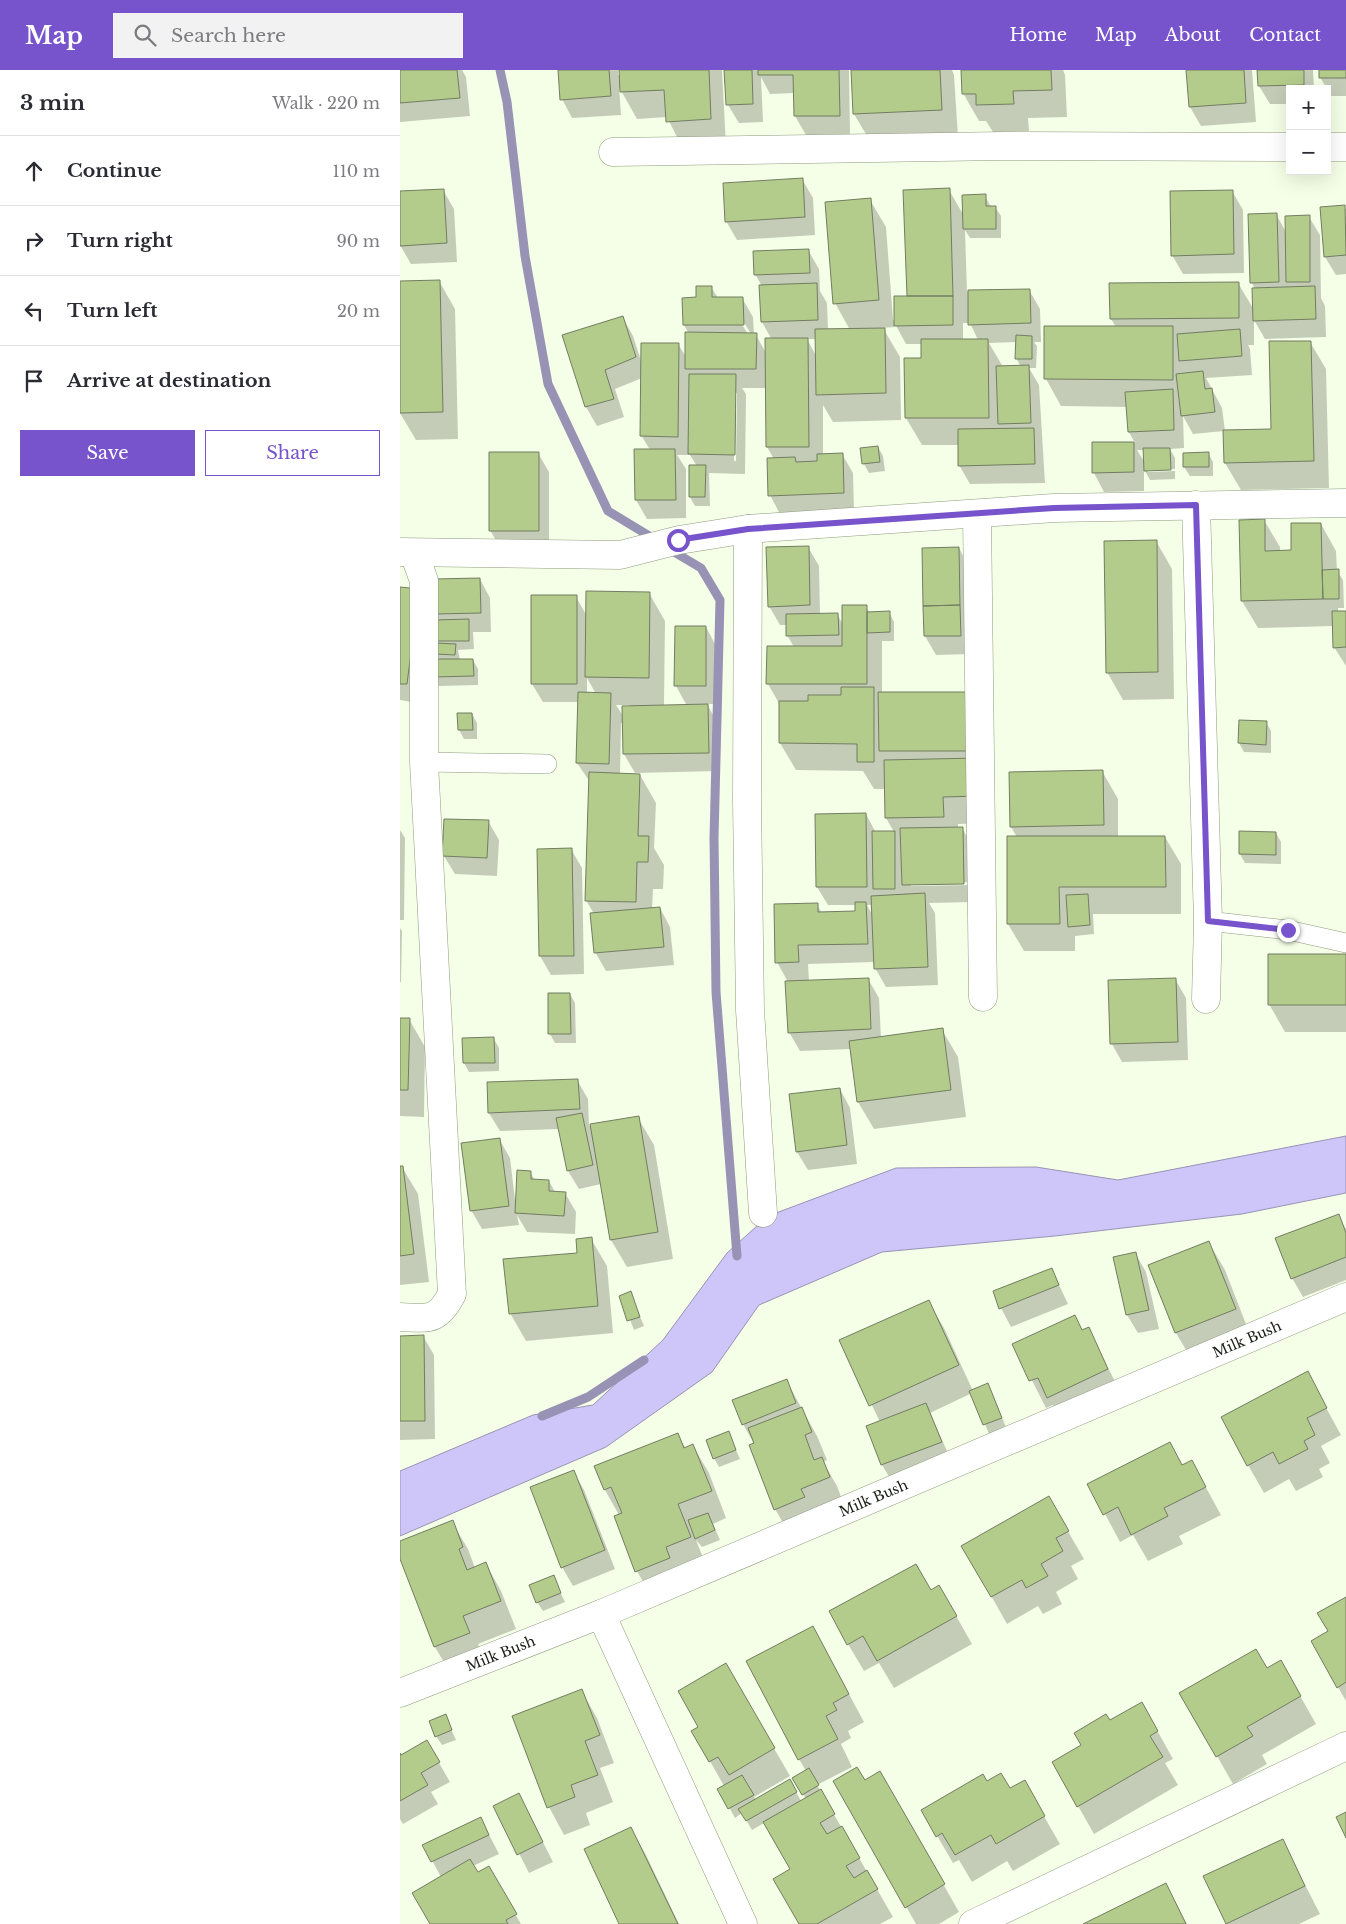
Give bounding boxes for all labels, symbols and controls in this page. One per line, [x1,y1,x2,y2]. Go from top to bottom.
search box [113,13,463,58]
text: Map [25,21,83,50]
icon: search [131,21,159,49]
text: Search here [171,24,286,47]
text: Home [1009,24,1067,46]
text: Map [1095,24,1137,46]
text: About [1165,24,1221,46]
text: Contact [1249,24,1321,46]
map controls [1286,85,1331,175]
button: + [1286,85,1331,130]
text: 3 min [20,90,85,116]
text: Walk · 220 m [272,93,380,113]
button: − [1286,130,1331,175]
icon: ahead [20,157,48,185]
text: Continue [67,159,162,182]
text: 110 m [333,161,380,181]
icon: right [20,227,48,255]
text: Turn right [67,229,173,252]
text: 90 m [337,231,380,251]
icon: left [20,297,48,325]
text: Turn left [67,299,158,322]
text: 20 m [337,301,380,321]
icon: arrive [20,367,48,395]
text: Arrive at destination [67,369,271,392]
button: Save [20,430,195,476]
button: Share [205,430,380,476]
route start [667,529,690,552]
route end [1277,919,1300,942]
street label: Milk Bush [1210,1316,1284,1362]
street label: Milk Bush [836,1475,911,1521]
street label: Milk Bush [463,1632,538,1675]

